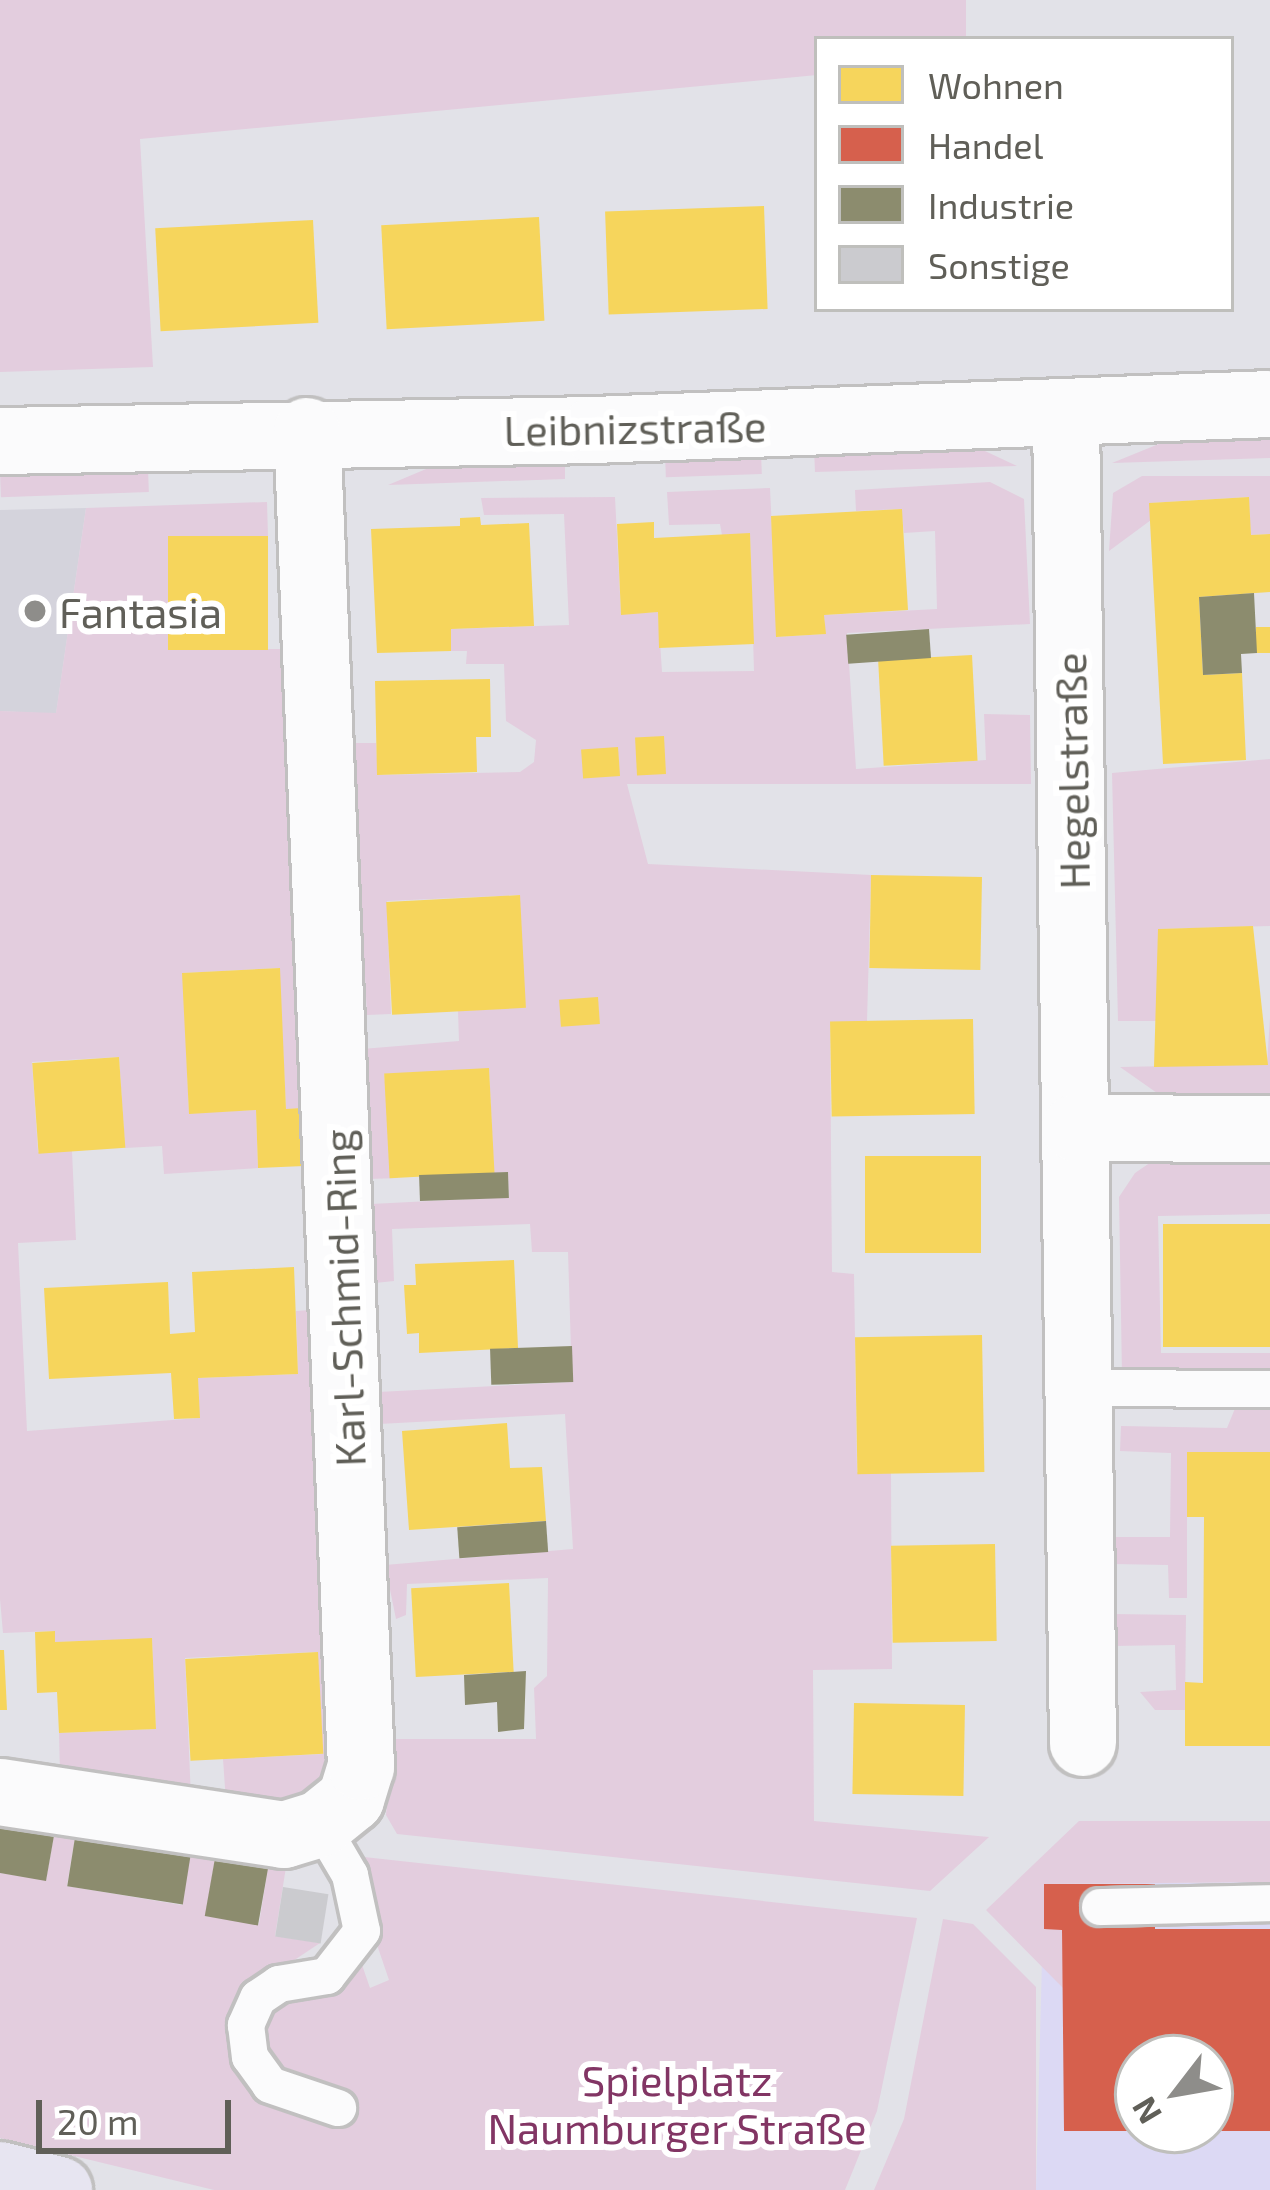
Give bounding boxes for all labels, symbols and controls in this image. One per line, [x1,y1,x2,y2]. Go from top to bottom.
legend [814,36,1234,312]
text: Wohnen [928,63,1064,106]
text: Handel [928,123,1043,166]
text: Industrie [928,183,1074,226]
text: Sonstige [928,243,1070,286]
street label: Leibnizstraße [503,400,767,454]
place label: Fantasia [59,586,222,636]
marker: Fantasia [22,598,48,624]
street label: Hegelstraße [1044,652,1098,890]
street label: Karl-Schmid-Ring [312,1128,374,1468]
north arrow [1114,2034,1234,2154]
park label: Spielplatz Naumburger Straße [487,2054,867,2152]
scale bar [42,2076,237,2150]
text: N [1122,2090,1169,2132]
text: 20 m [57,2099,139,2142]

